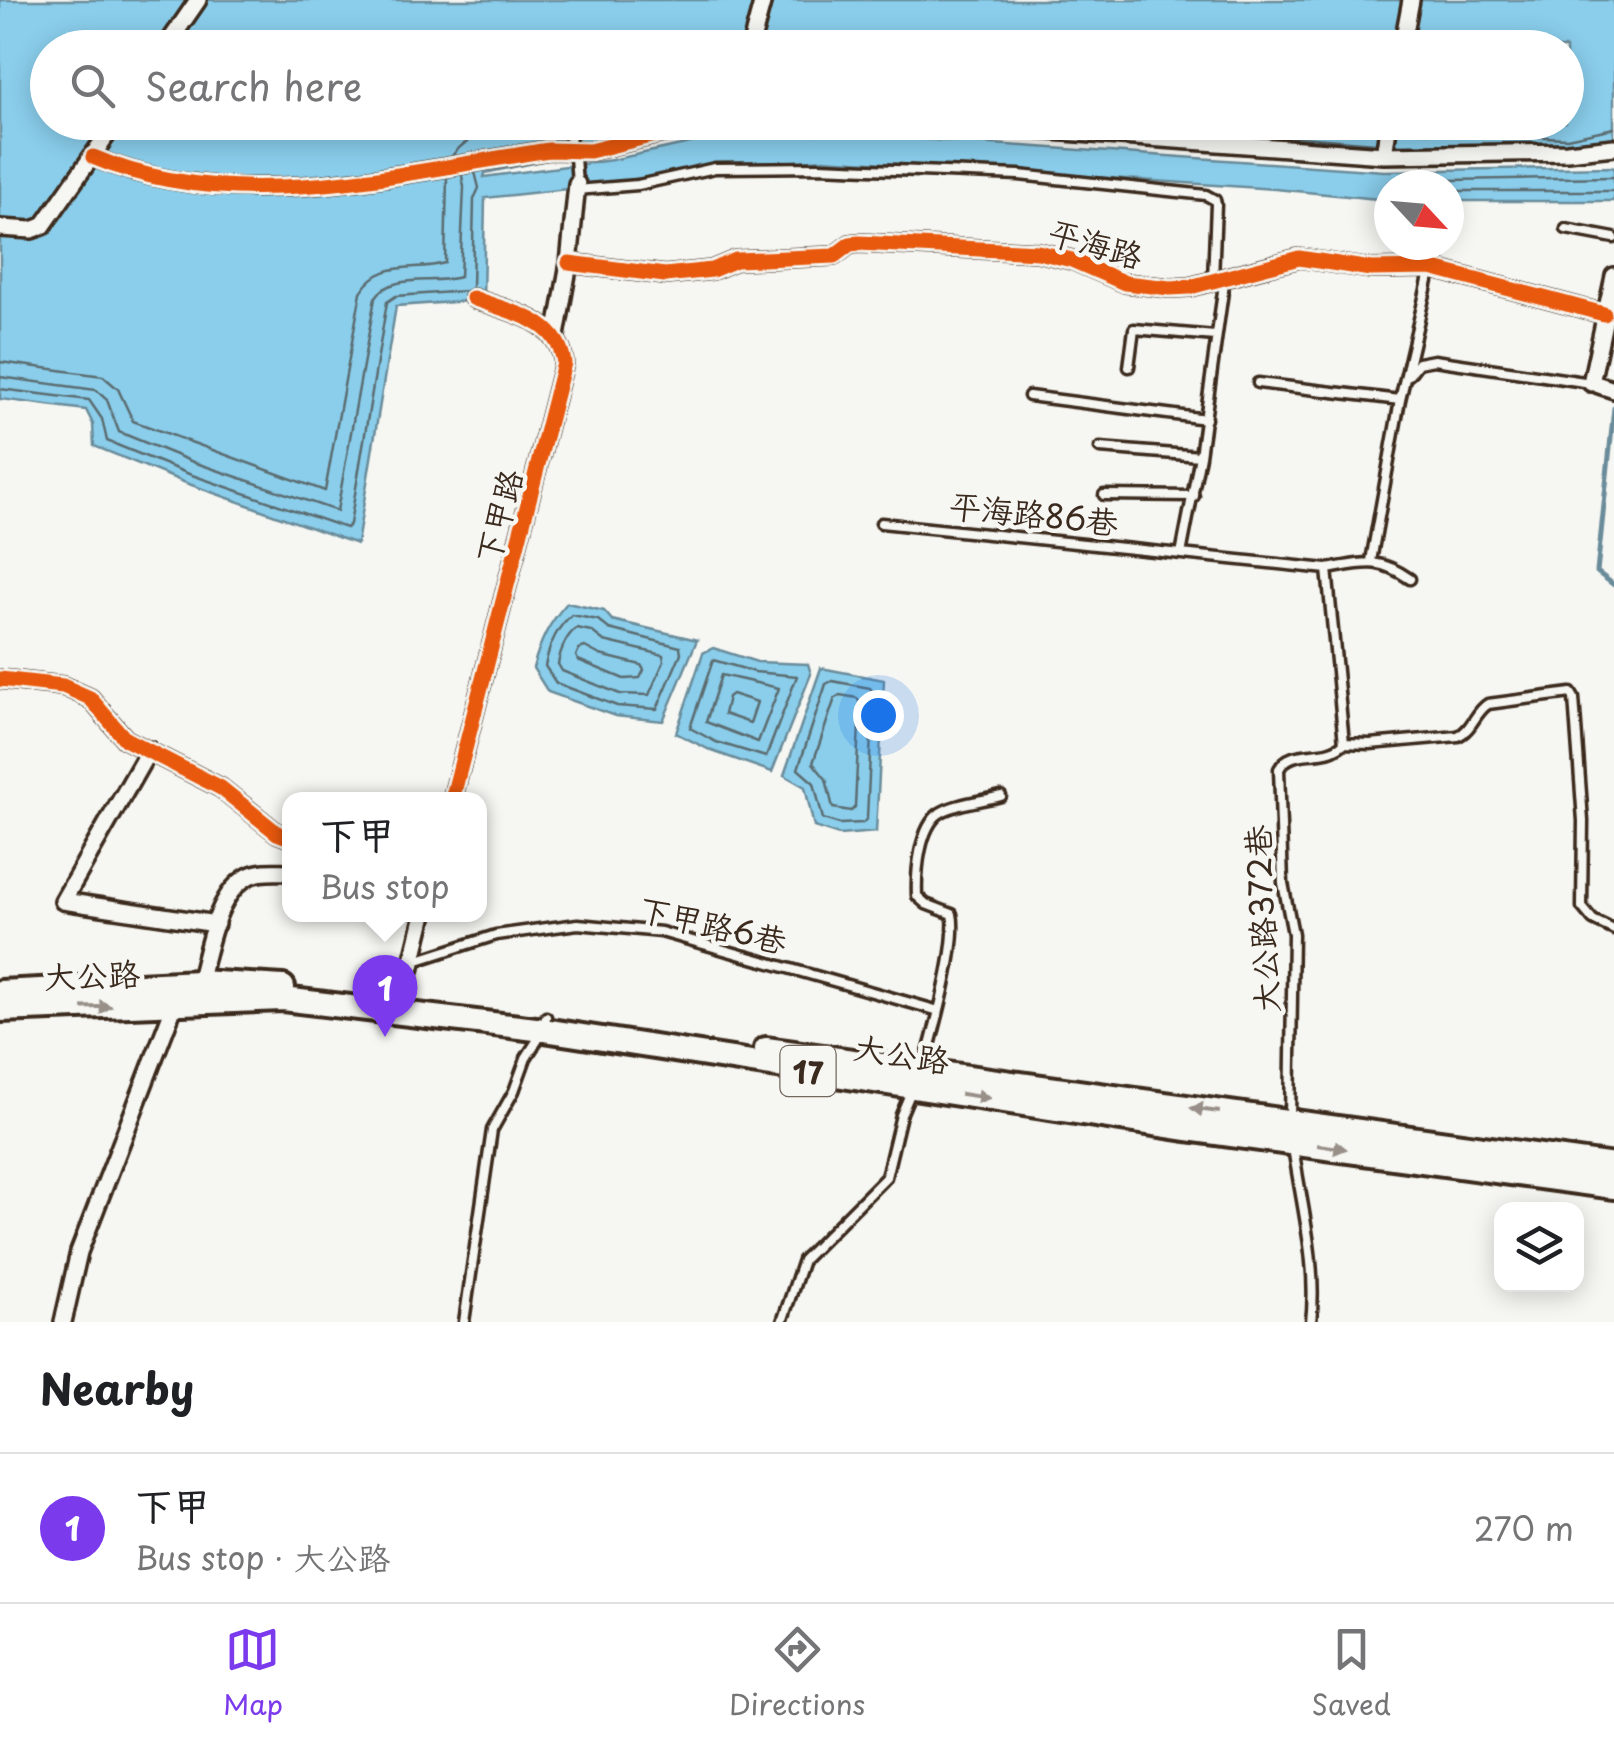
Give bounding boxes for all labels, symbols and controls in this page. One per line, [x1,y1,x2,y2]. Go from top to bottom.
search box [30,30,1584,140]
text: Search here [145,57,362,114]
icon: search [65,58,120,113]
north arrow [1374,170,1464,260]
street label: 平海路 [1043,207,1149,279]
street label: 下甲路 [462,463,534,569]
street label: 平海路86巷 [947,480,1121,546]
your location [853,690,904,741]
popup [282,792,487,922]
text: 下甲 [319,805,395,862]
street label: 大公路372巷 [1232,824,1290,1014]
text: Bus stop [319,862,450,910]
street label: 下甲路6巷 [634,884,792,964]
street label: 大公路 [43,948,141,1000]
pin: 1 [352,954,418,1037]
one-way arrow [82,998,114,1014]
street label: 大公路 [851,1022,953,1084]
road number: 17 [780,1046,836,1096]
one-way arrow [960,1089,992,1105]
one-way arrow [1189,1102,1221,1118]
one-way arrow [1316,1140,1348,1156]
map controls [1494,1202,1584,1292]
button: layers [1494,1202,1584,1292]
text: Nearby [40,1356,194,1419]
text: 下甲 [135,1476,211,1533]
text: 1 [65,1504,80,1552]
text: 270 m [1474,1504,1574,1552]
text: Bus stop · 大公路 [135,1533,390,1581]
tab: Map [223,1622,283,1725]
tab: Directions [729,1622,865,1725]
tab: Saved [1311,1622,1391,1725]

